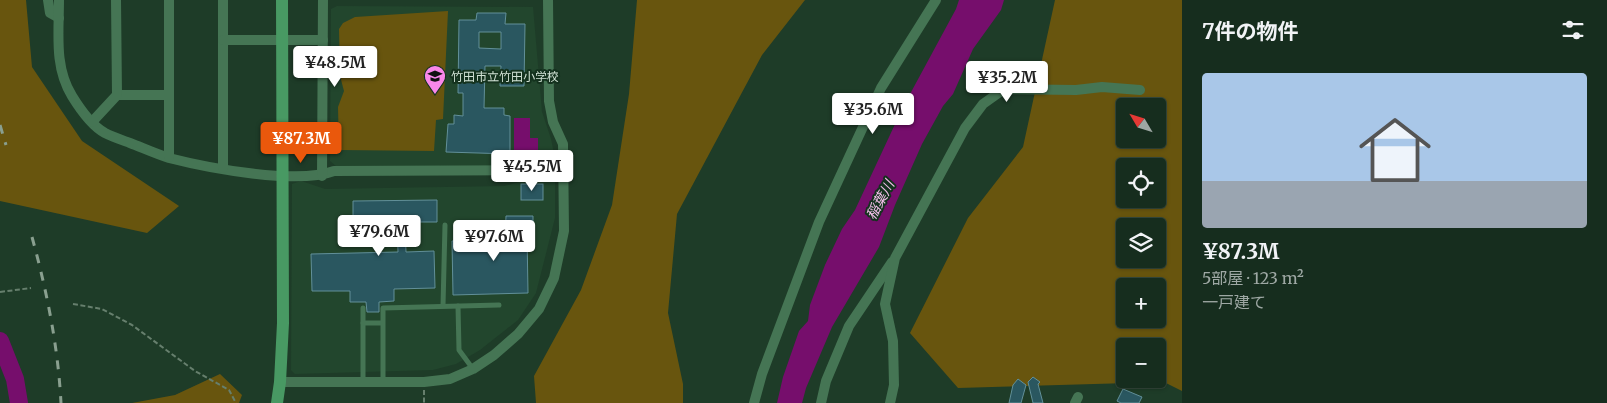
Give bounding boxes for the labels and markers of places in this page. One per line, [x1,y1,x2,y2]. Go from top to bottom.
pin: ¥48.5M [294,46,376,88]
pin: ¥35.2M [966,61,1048,103]
school or university icon: 竹田市立竹田小学校 [423,64,447,95]
place label: 竹田市立竹田小学校 [451,69,559,84]
pin: ¥35.6M [832,92,914,135]
pin: ¥87.3M [260,121,342,164]
pin: ¥45.5M [491,150,573,192]
pin: ¥79.6M [338,214,420,257]
pin: ¥97.6M [453,220,535,262]

